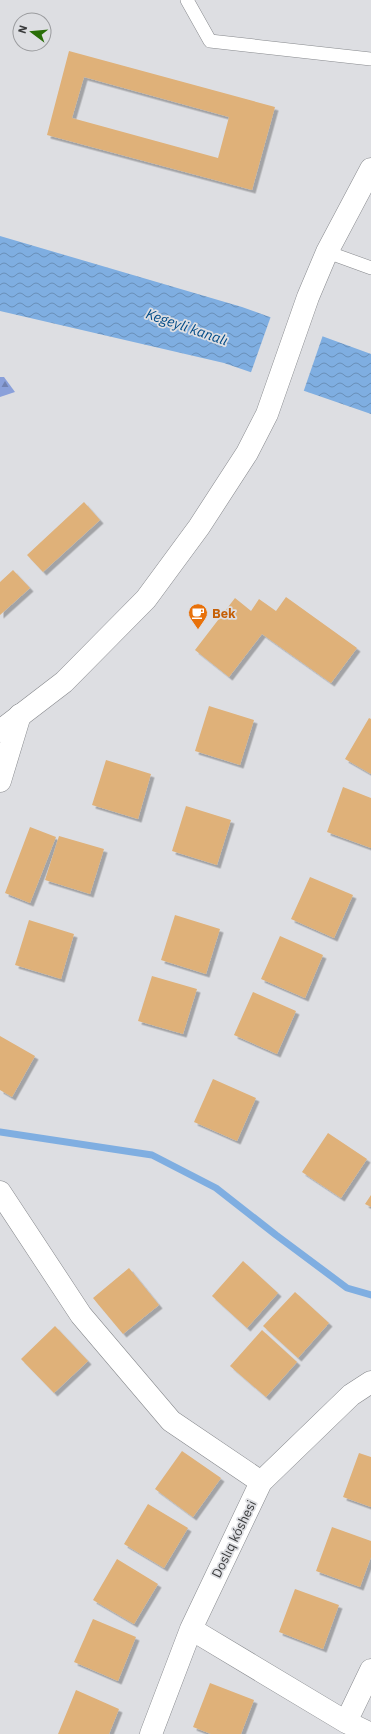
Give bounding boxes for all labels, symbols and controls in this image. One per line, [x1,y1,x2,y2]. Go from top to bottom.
north arrow [12,12,52,52]
text: N [15,23,30,35]
water label: Kegeyli kanalı [144,305,231,350]
cafe icon: Bek [187,602,209,630]
place label: Bek [212,605,236,622]
street label: Doslıq kóshesi [208,1497,260,1581]

